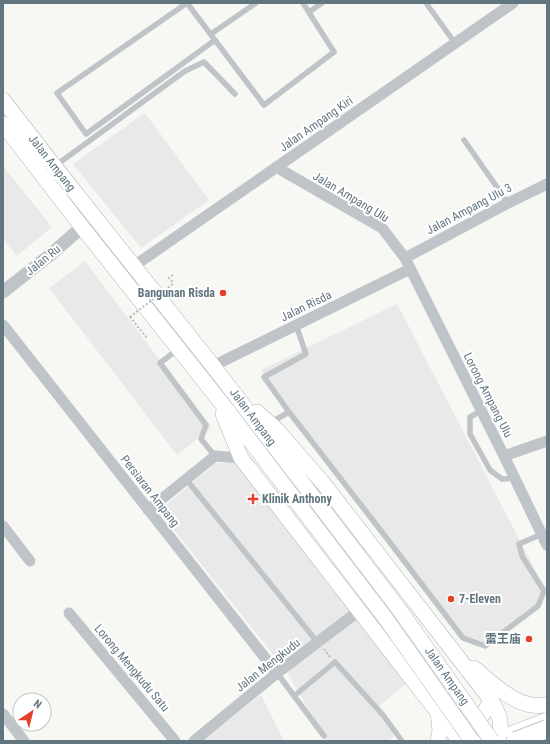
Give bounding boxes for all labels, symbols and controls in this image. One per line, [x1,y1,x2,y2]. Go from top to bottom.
street label: Jalan Ampang Kiri [277,93,355,155]
street label: Jalan Ampang [26,132,78,194]
street label: Jalan Ampang Ulu [311,169,392,225]
street label: Jalan Ampang Ulu 3 [424,181,514,237]
street label: Jalan Ru [23,242,63,278]
place label: Bangunan Risda [138,286,215,300]
marker: Bangunan Risda [218,288,228,298]
street label: Jalan Risda [278,288,334,324]
street label: Lorong Ampang Ulu [461,350,515,440]
street label: Jalan Ampang [227,386,279,448]
street label: Persiaran Ampang [118,452,182,530]
place label: Klinik Anthony [262,492,332,506]
marker: Klinik Anthony [247,493,259,505]
place label: 7-Eleven [459,592,501,606]
marker: 7-Eleven [446,594,456,604]
street label: Lorong Mengkudu Satu [92,622,173,714]
place label: 雷王庙 [485,632,521,646]
marker: 雷王庙 [524,634,534,644]
street label: Jalan Mengkudu [233,635,303,695]
street label: Jalan Ampang [422,644,472,708]
north arrow [12,692,52,732]
text: N [31,697,44,712]

